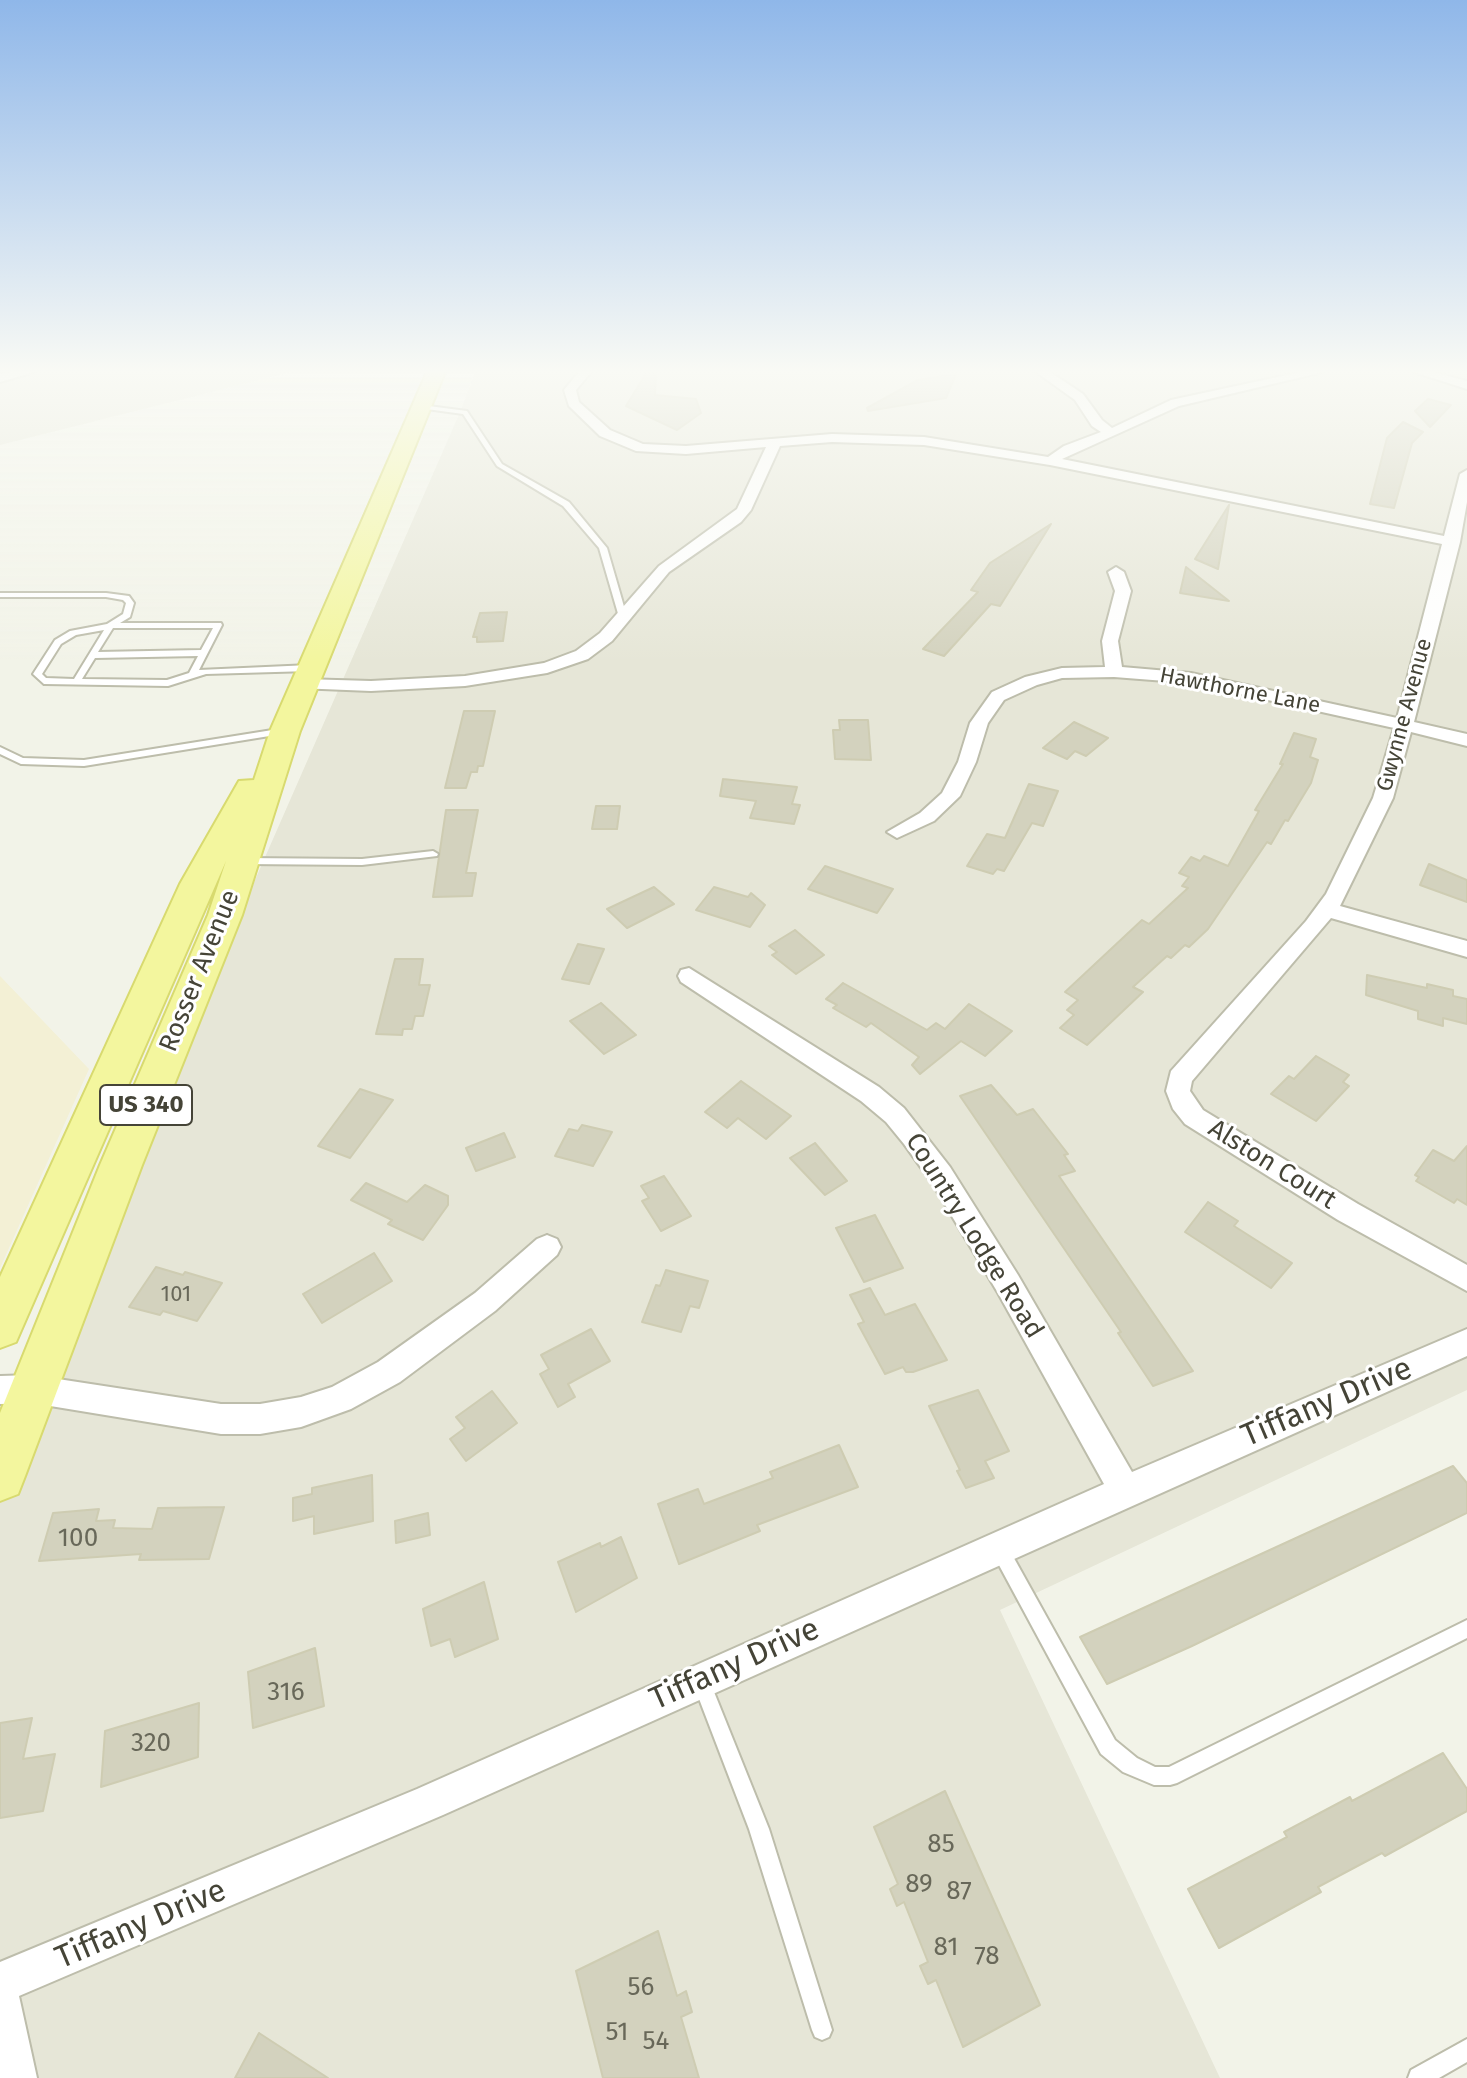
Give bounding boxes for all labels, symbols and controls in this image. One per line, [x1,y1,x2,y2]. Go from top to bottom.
street label: Gwynne Avenue [1372,636,1438,794]
street label: Hawthorne Lane [1157,662,1323,720]
street label: Rosser Avenue [153,885,247,1057]
road number: US 340 [100,1085,192,1125]
street label: Alston Court [1202,1113,1342,1217]
street label: Country Lodge Road [898,1128,1050,1344]
house number: 101 [161,1282,191,1308]
street label: Tiffany Drive [1236,1350,1418,1456]
house number: 100 [58,1523,98,1555]
street label: Tiffany Drive [644,1611,826,1719]
house number: 316 [267,1677,305,1709]
house number: 320 [131,1728,171,1760]
house number: 85 [927,1829,955,1861]
house number: 89 [905,1869,933,1901]
street label: Tiffany Drive [50,1872,232,1978]
house number: 87 [946,1876,972,1908]
house number: 81 [934,1932,958,1964]
house number: 78 [974,1941,1000,1973]
house number: 56 [628,1972,654,2004]
house number: 51 [606,2017,628,2049]
house number: 54 [643,2026,669,2058]

